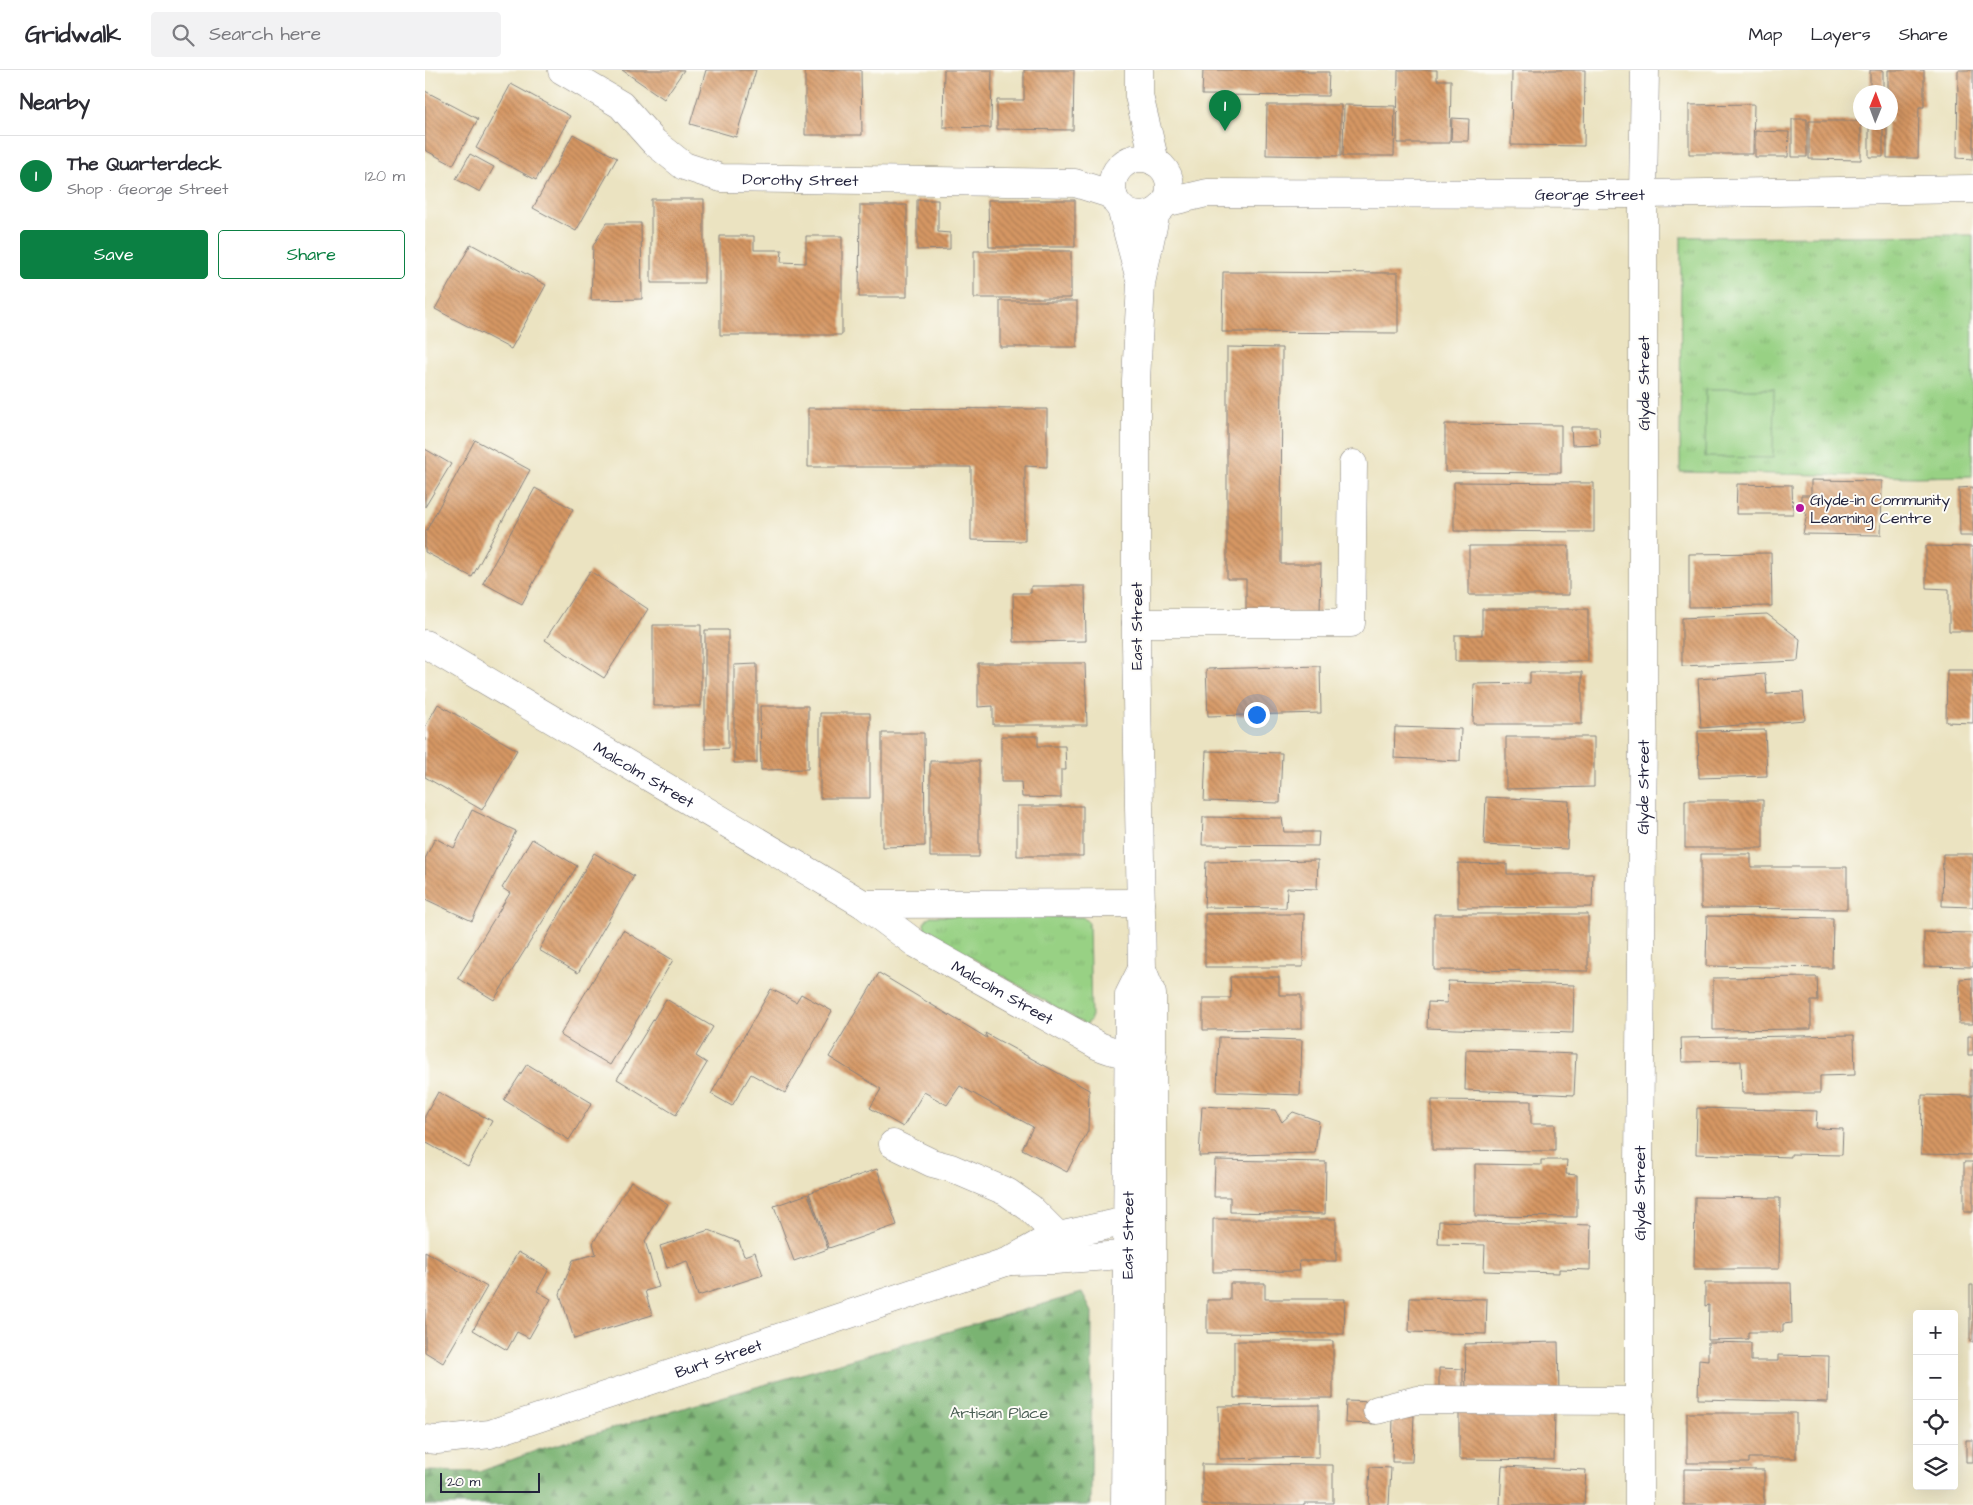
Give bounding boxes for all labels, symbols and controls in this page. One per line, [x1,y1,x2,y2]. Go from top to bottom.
search box [151,12,501,57]
text: Gridwalk [25,18,121,52]
icon: search [169,21,197,49]
text: Search here [209,21,321,48]
text: Map [1748,22,1782,47]
text: Layers [1810,22,1871,47]
text: Share [1899,22,1948,47]
north arrow [1853,85,1898,130]
text: Nearby [20,88,90,117]
pin: 1 [1209,90,1241,131]
text: The Quarterdeck [67,151,222,178]
text: 1 [35,165,37,187]
text: 120 m [365,165,405,187]
street label: Dorothy Street [742,168,859,192]
text: Shop · George Street [67,178,228,200]
street label: George Street [1535,184,1645,207]
button: Save [20,230,208,279]
button: Share [218,230,405,279]
street label: Glyde Street [1633,335,1656,431]
place label: Glyde-in Community Learning Centre [1810,489,1950,530]
marker: Glyde-in Community Learning Centre [1794,502,1806,514]
street label: East Street [1126,582,1148,670]
your location [1244,702,1270,728]
street label: Malcolm Street [589,737,699,814]
street label: Glyde Street [1632,739,1655,835]
street label: Malcolm Street [947,956,1058,1031]
street label: Glyde Street [1629,1145,1652,1241]
street label: East Street [1117,1190,1139,1279]
map controls [1913,1310,1958,1490]
button: + [1913,1310,1958,1355]
street label: Burt Street [672,1334,766,1384]
button: − [1913,1355,1958,1400]
button: locate [1913,1400,1958,1445]
park label: Artisan Place [950,1402,1048,1424]
button: layers [1913,1445,1958,1490]
scale bar [440,1470,540,1493]
text: 20 m [447,1472,480,1492]

